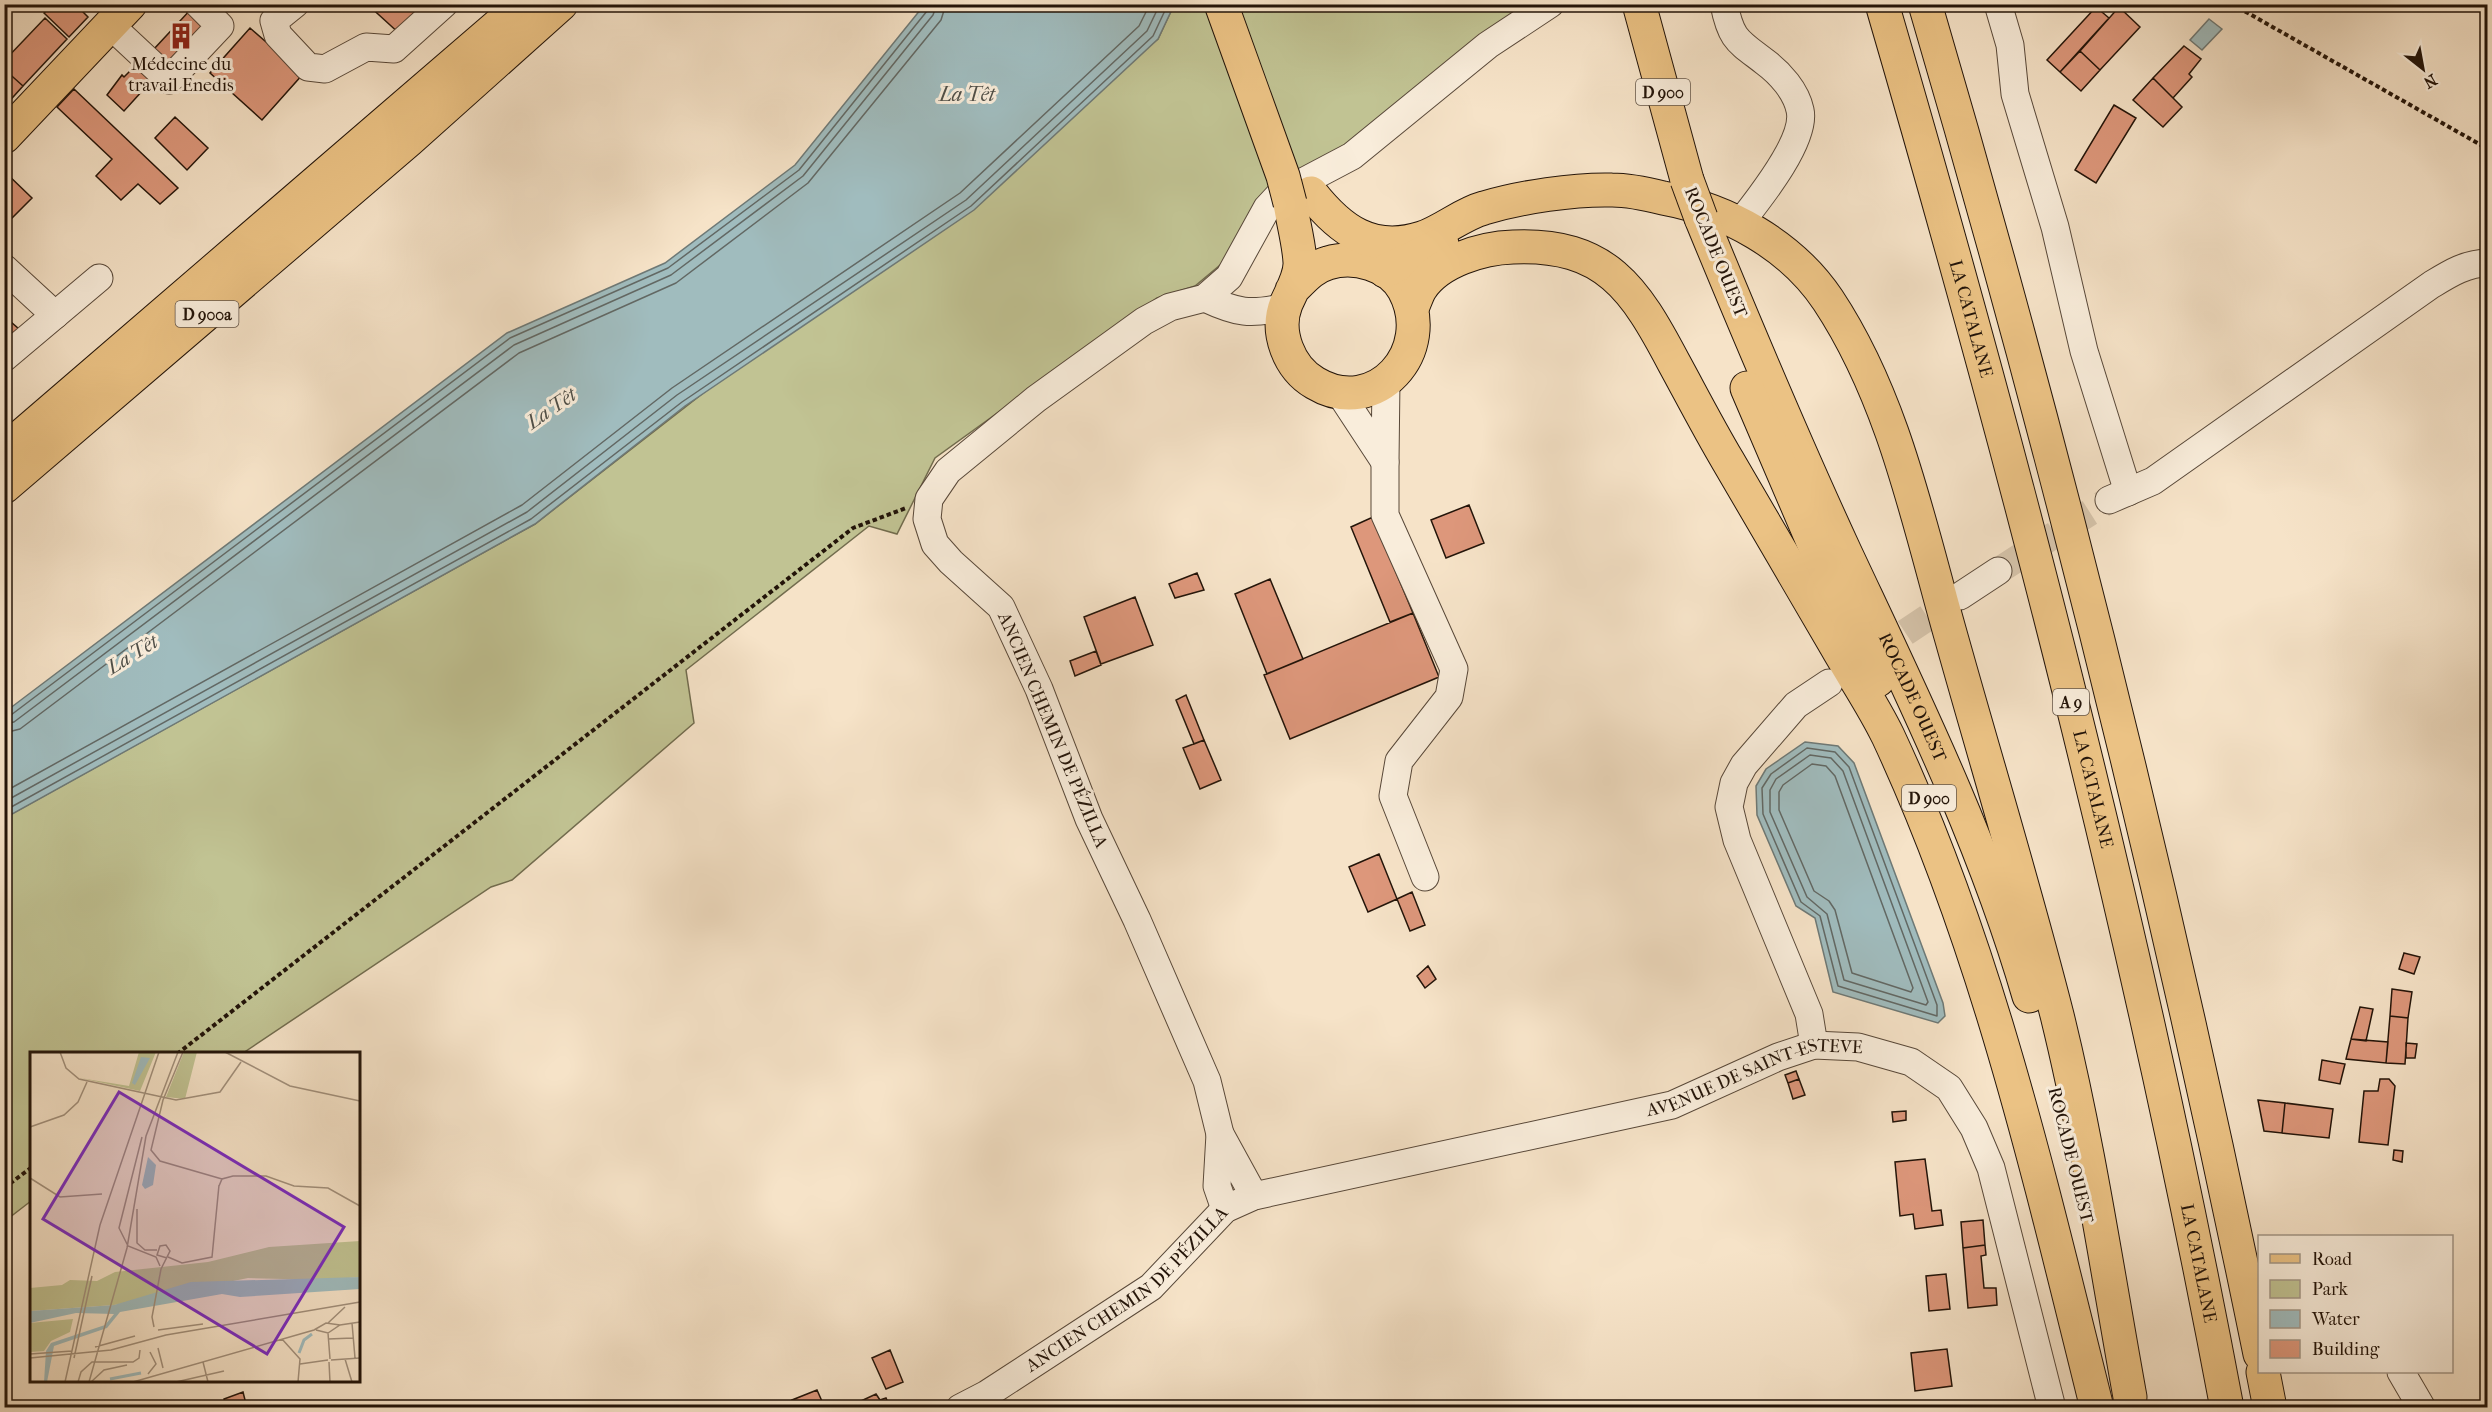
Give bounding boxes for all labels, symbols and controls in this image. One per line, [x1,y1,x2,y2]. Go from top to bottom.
building icon: Médecine du travail Enedis [166,21,196,51]
north arrow [2393,39,2453,99]
place label: Médecine du travail Enedis [128,54,234,96]
text: N [2420,70,2441,93]
road number: D 900 [1636,79,1690,105]
water label: La Têt [937,83,997,106]
street label: ROCADE OUEST [1680,184,1752,322]
street label: LA CATALANE [1944,258,1997,380]
road number: D 900a [176,301,238,327]
water label: La Têt [520,382,582,435]
street label: ANCIEN CHEMIN DE PÉZILLA [993,608,1113,852]
water label: La Têt [101,629,164,680]
street label: ROCADE OUEST [1874,630,1951,766]
road number: A 9 [2053,689,2089,715]
street label: LA CATALANE [2068,728,2117,850]
road number: D 900 [1902,785,1956,811]
street label: AVENUE DE SAINT-ESTEVE [1644,1035,1863,1121]
inset map [30,1052,360,1382]
street label: ROCADE OUEST [2043,1085,2098,1226]
street label: ANCIEN CHEMIN DE PÉZILLA [1021,1202,1233,1377]
street label: LA CATALANE [2176,1202,2220,1325]
legend [2258,1235,2453,1373]
text: Road [2312,1249,2352,1270]
text: Park [2312,1279,2349,1300]
text: Water [2311,1309,2360,1330]
text: Building [2312,1339,2380,1360]

